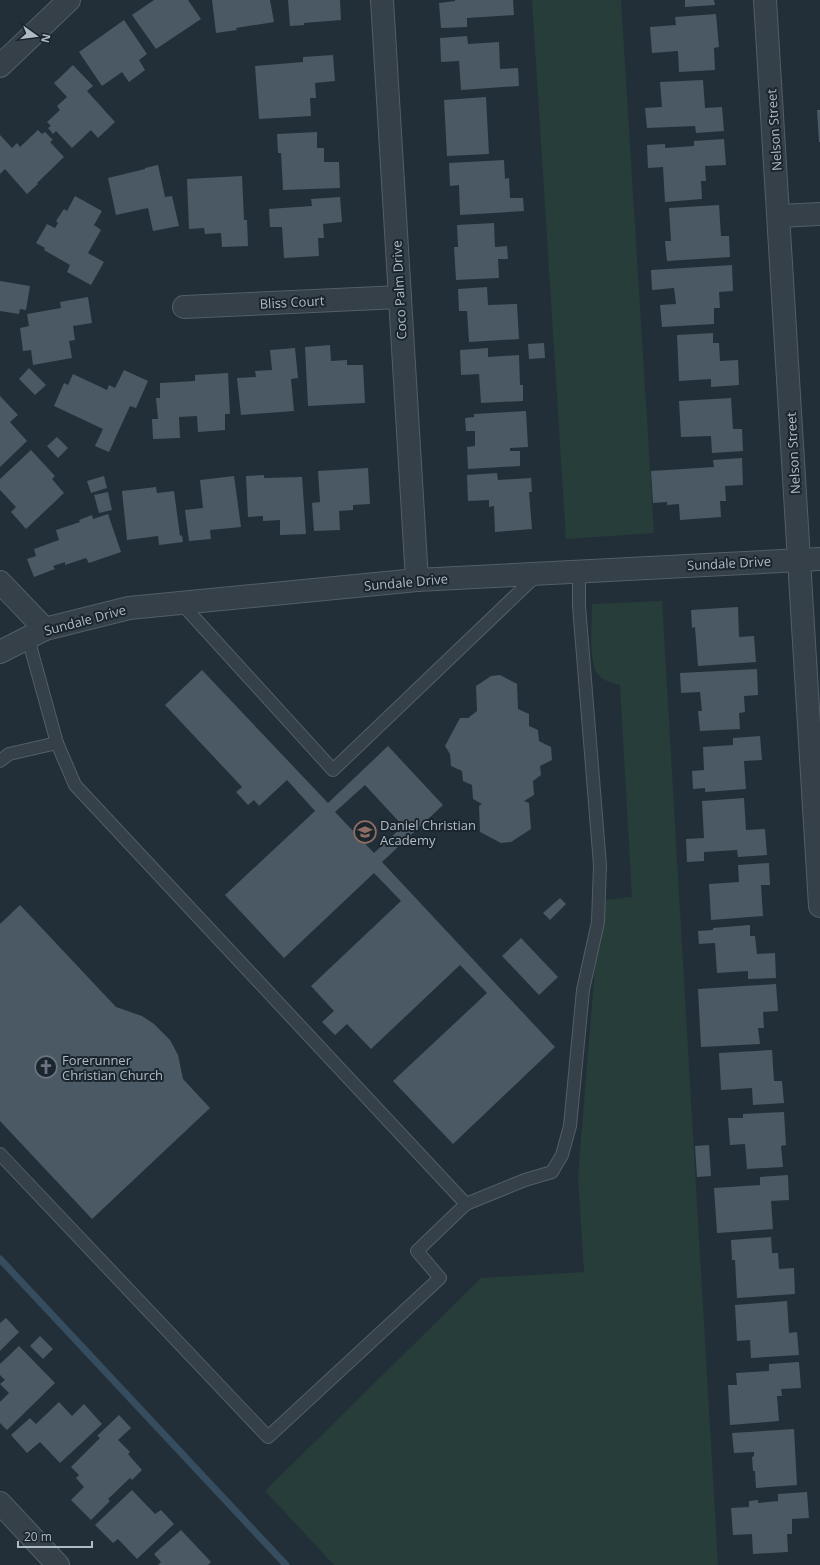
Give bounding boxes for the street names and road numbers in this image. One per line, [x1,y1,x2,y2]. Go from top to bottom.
street label: Nelson Street [762,88,786,172]
street label: Coco Palm Drive [387,240,411,340]
street label: Bliss Court [259,291,325,313]
street label: Nelson Street [782,411,804,494]
street label: Sundale Drive [687,552,771,574]
street label: Sundale Drive [363,569,449,595]
street label: Sundale Drive [42,600,128,640]

